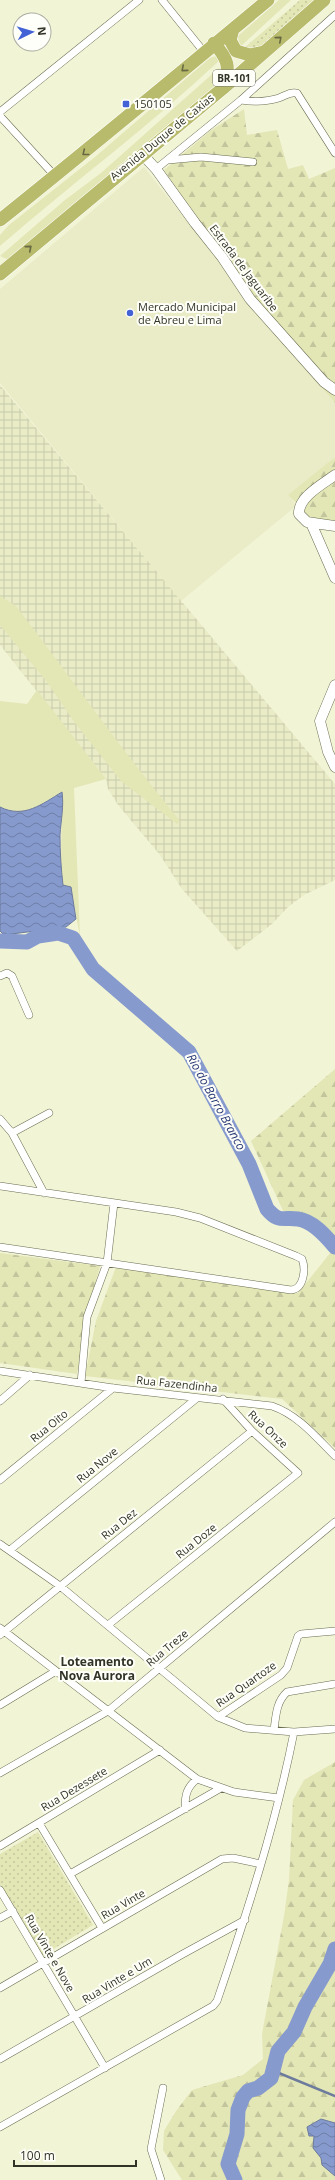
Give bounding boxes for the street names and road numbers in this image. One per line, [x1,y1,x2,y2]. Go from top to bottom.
road number: BR-101 [213,70,255,86]
street label: Avenida Duque de Caxias [107,90,217,183]
street label: Estrada de Jaguaribe [207,221,282,314]
street label: Rua Fazendinha [136,1372,218,1395]
street label: Rua Oito [27,1406,71,1445]
street label: Rua Onze [245,1406,291,1451]
street label: Rua Nove [73,1443,120,1486]
street label: Rua Dez [98,1505,140,1543]
street label: Rua Doze [172,1520,219,1562]
street label: Rua Treze [142,1626,191,1670]
street label: Rua Quartoze [213,1657,279,1710]
street label: Rua Dezessete [38,1763,110,1814]
street label: Rua Vinte [98,1885,148,1922]
street label: Rua Vinte e Nove [22,1911,79,1994]
street label: Rua Vinte e Um [79,1953,154,2006]

